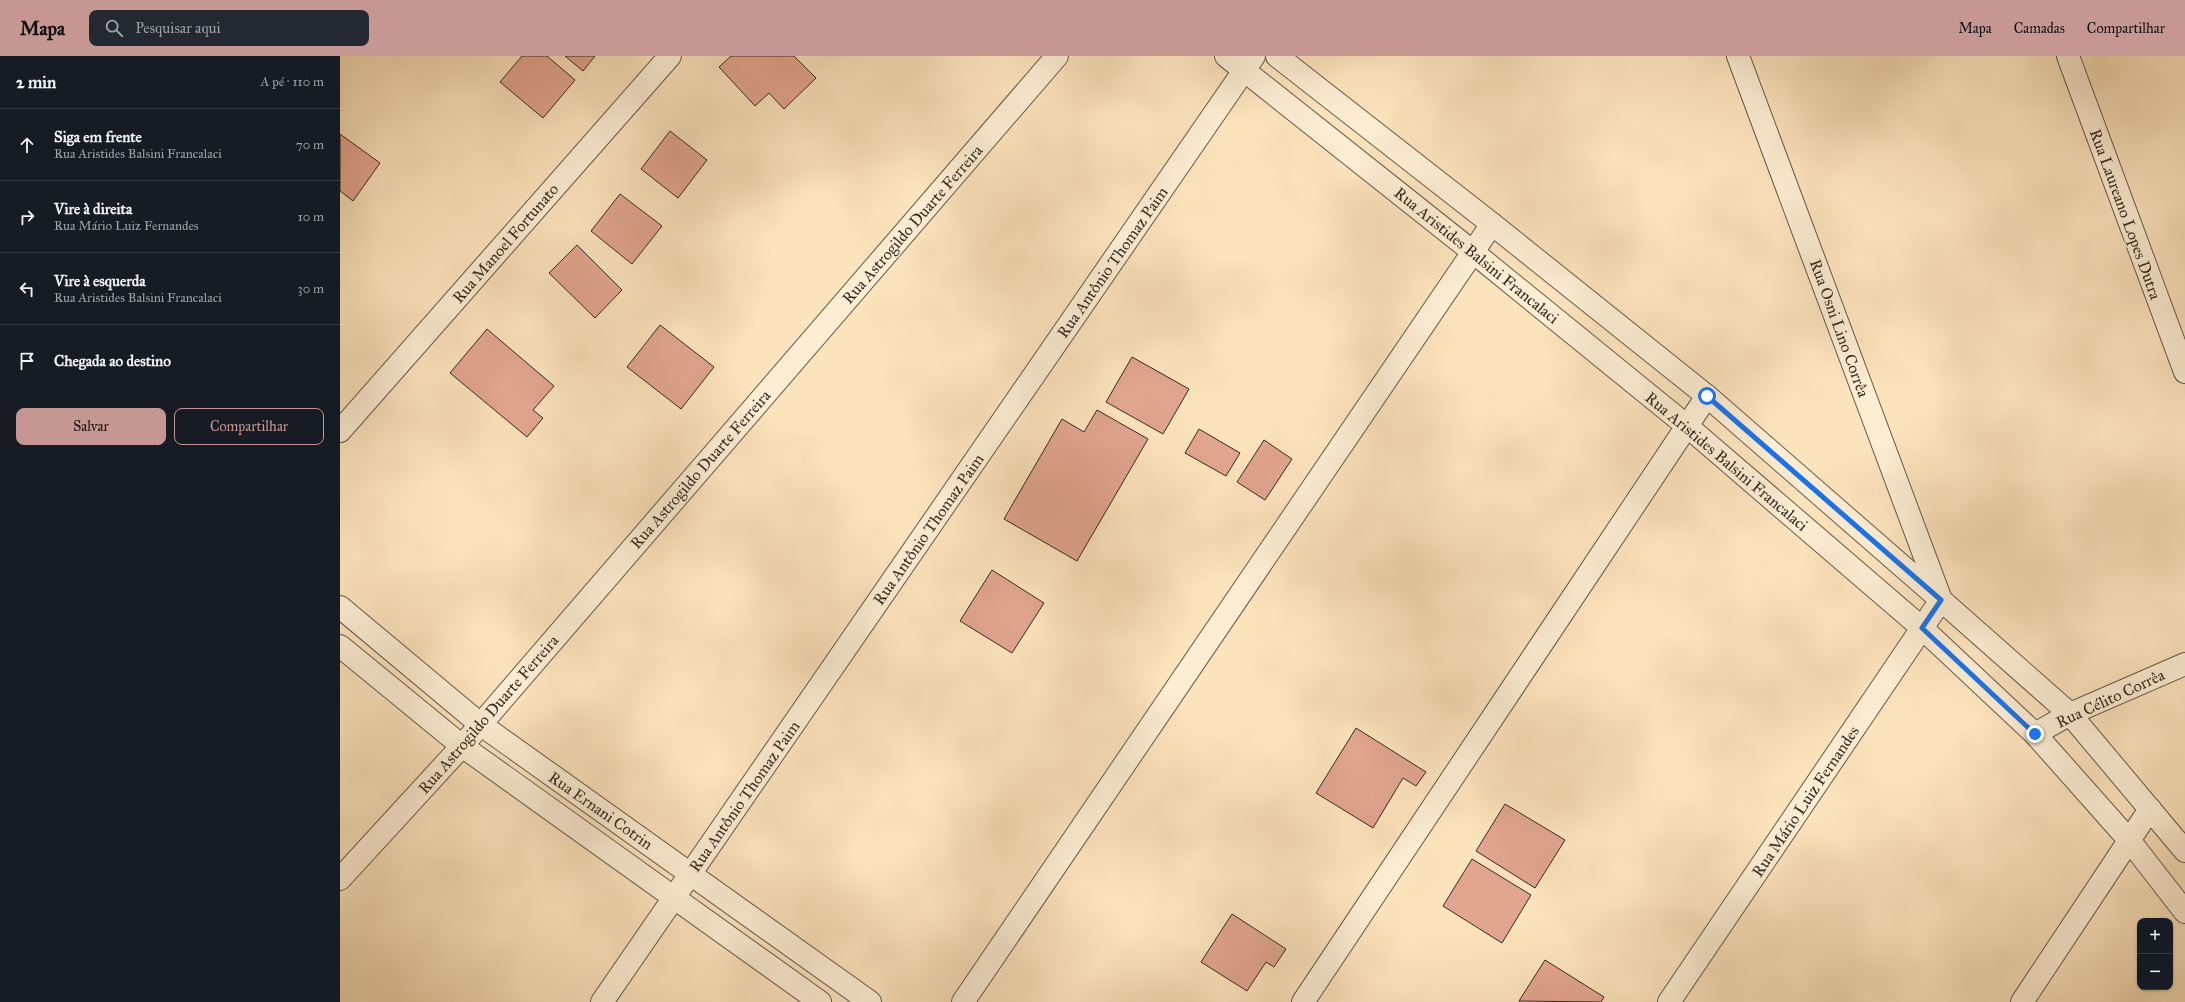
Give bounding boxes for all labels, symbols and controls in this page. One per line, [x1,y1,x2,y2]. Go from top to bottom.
search box [89,10,369,46]
text: Mapa [20,17,65,40]
icon: search [103,17,125,39]
text: Pesquisar aqui [135,19,221,37]
text: Mapa [1958,20,1992,37]
text: Camadas [2014,20,2065,37]
text: Compartilhar [2087,20,2165,37]
text: 2 min [16,72,56,93]
text: A pé · 110 m [261,74,324,90]
street label: Rua Laureano Lopes Dutra [2086,126,2165,302]
text: Siga em frente [54,128,142,146]
icon: ahead [16,134,38,156]
text: 70 m [296,137,324,153]
street label: Rua Astrogildo Duarte Ferreira [838,141,987,308]
text: Rua Aristides Balsini Francalaci [54,146,222,162]
street label: Rua Manoel Fortunato [448,180,562,307]
street label: Rua Antônio Thomaz Paim [1053,183,1172,342]
street label: Rua Aristides Balsini Francalaci [1390,183,1563,328]
text: Vire à direita [54,200,132,218]
icon: right [16,206,38,228]
text: 10 m [298,209,324,225]
text: Rua Mário Luiz Fernandes [54,218,199,234]
street label: Rua Osni Lino Corrêa [1806,257,1873,400]
text: Vire à esquerda [54,272,146,290]
icon: left [16,278,38,300]
text: 30 m [298,281,324,297]
text: Rua Aristides Balsini Francalaci [54,290,222,306]
icon: arrive [16,350,38,372]
text: Chegada ao destino [54,352,171,370]
street label: Rua Astrogildo Duarte Ferreira [626,386,775,553]
route start [1698,387,1716,405]
street label: Rua Aristides Balsini Francalaci [1641,388,1812,535]
button: Salvar [16,408,166,445]
button: Compartilhar [174,408,324,445]
street label: Rua Antônio Thomaz Paim [869,450,988,609]
street label: Rua Astrogildo Duarte Ferreira [414,631,563,798]
street label: Rua Célito Corrêa [2053,665,2168,732]
street label: Rua Antônio Thomaz Paim [685,717,804,876]
street label: Rua Mário Luiz Fernandes [1748,722,1863,880]
route end [2026,725,2044,743]
street label: Rua Ernani Cotrin [545,767,657,854]
map controls [2137,918,2173,990]
button: + [2137,918,2173,954]
button: − [2137,954,2173,990]

